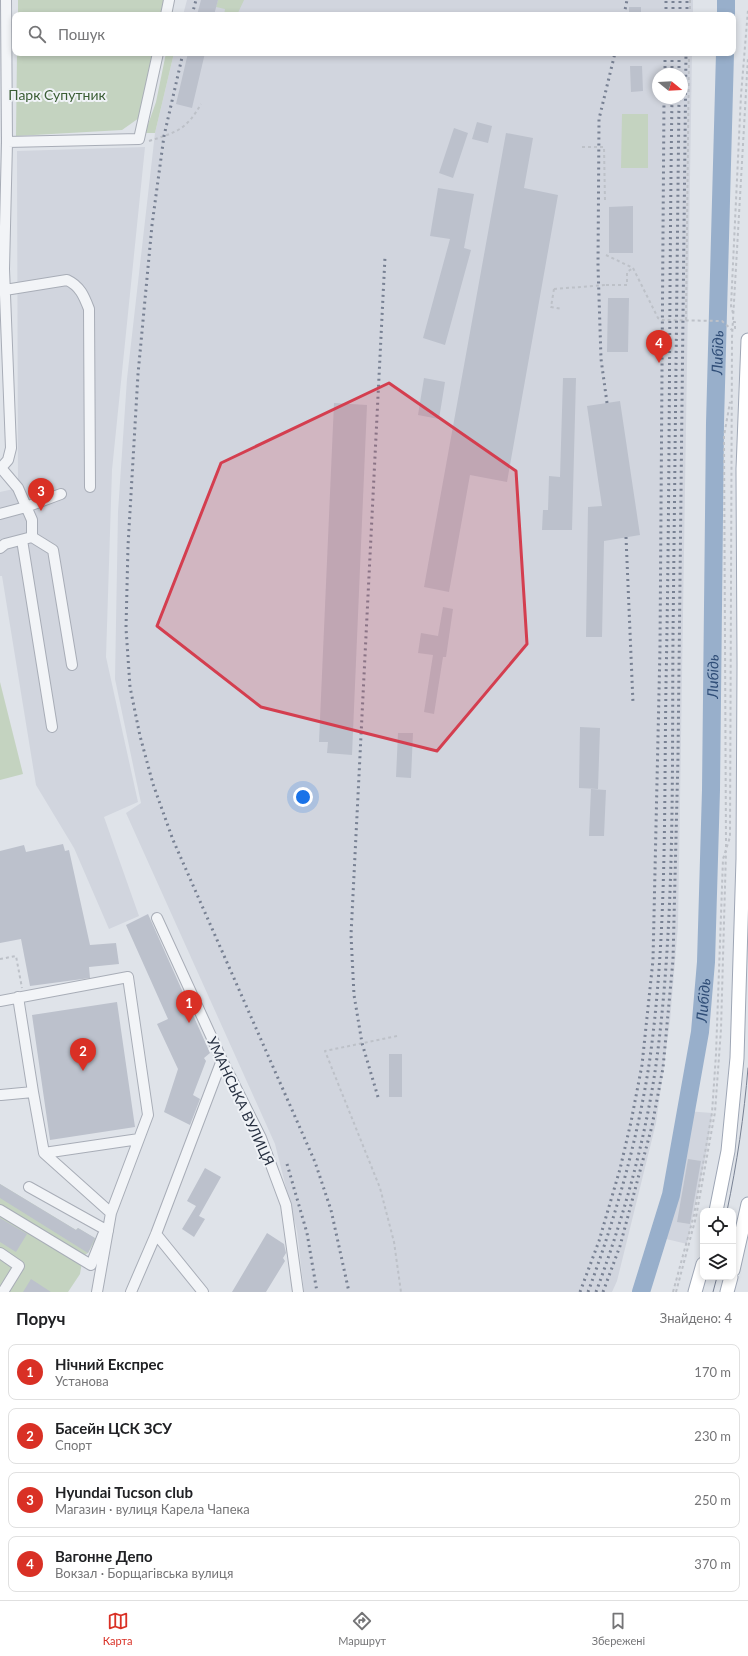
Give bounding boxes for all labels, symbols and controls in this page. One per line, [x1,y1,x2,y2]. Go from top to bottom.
search box [12,12,736,56]
icon: search [26,23,48,45]
text: Пошук [58,25,105,43]
north arrow [652,68,688,104]
park label: Парк Супутник [8,86,106,103]
pin: 4 [646,330,672,363]
water label: Либідь [707,330,727,376]
pin: 3 [28,478,54,511]
water label: Либідь [703,654,721,700]
your location [293,787,313,807]
water label: Либідь [692,977,714,1024]
pin: 1 [176,990,202,1023]
street label: УМАНСЬКА ВУЛИЦЯ [204,1034,278,1168]
pin: 2 [70,1038,96,1071]
map controls [700,1208,736,1280]
button: locate [700,1208,736,1244]
button: layers [700,1244,736,1280]
text: Поруч [16,1308,66,1329]
text: Знайдено: 4 [660,1310,732,1326]
text: Нічний Експрес [55,1355,164,1373]
text: 1 [26,1364,34,1380]
text: 170 m [694,1364,731,1380]
text: Установа [55,1373,109,1389]
text: Басейн ЦСК ЗСУ [55,1419,172,1437]
text: 2 [26,1428,34,1444]
text: 230 m [694,1428,731,1444]
text: Спорт [55,1437,92,1453]
text: Hyundai Tucson club [55,1483,193,1501]
text: 3 [26,1492,34,1508]
text: 250 m [694,1492,731,1508]
text: Магазин · вулиця Карела Чапека [55,1501,250,1517]
text: Вагонне Депо [55,1547,153,1565]
text: 4 [26,1556,34,1572]
text: 370 m [694,1556,731,1572]
text: Вокзал · Борщагівська вулиця [55,1565,233,1581]
tab: Карта [103,1610,133,1647]
tab: Маршрут [338,1610,386,1647]
tab: Збережені [592,1610,645,1647]

